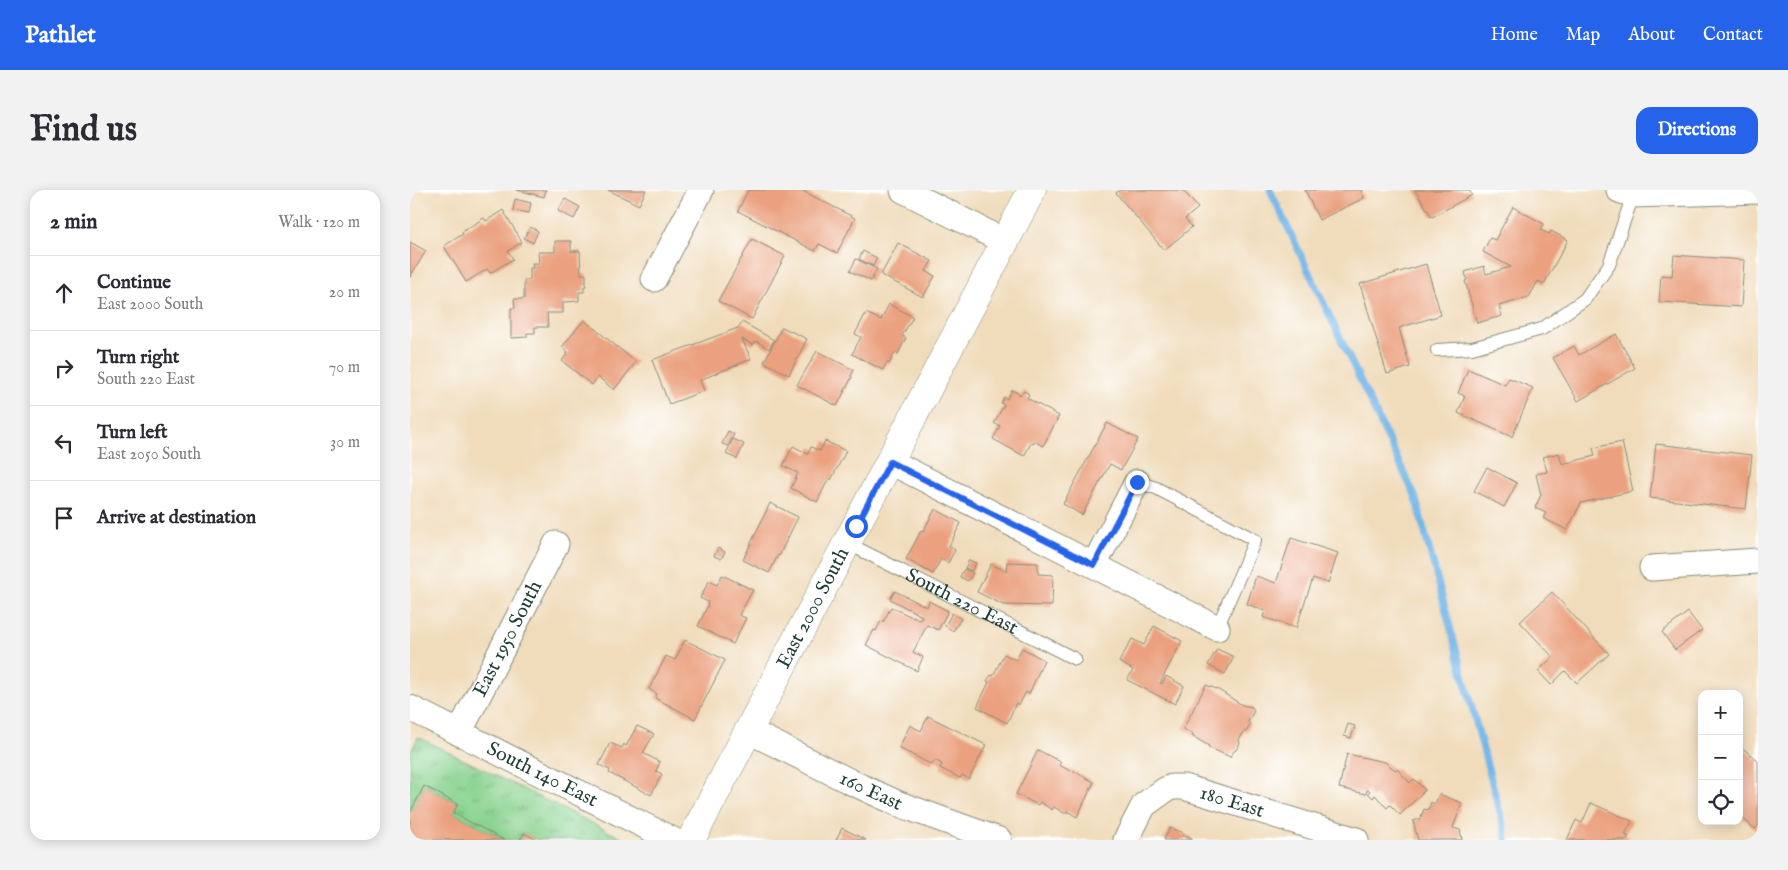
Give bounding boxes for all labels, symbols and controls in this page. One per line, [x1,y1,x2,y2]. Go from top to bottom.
text: Pathlet [25,20,96,51]
text: Home [1491,24,1538,47]
text: Map [1566,24,1600,47]
text: About [1628,24,1675,47]
text: Contact [1703,24,1763,47]
button: Directions [1636,107,1758,154]
text: Find us [30,108,137,153]
text: 2 min [50,209,97,236]
text: Walk · 120 m [278,213,360,233]
text: Continue [97,271,171,295]
icon: ahead [50,279,78,307]
text: 20 m [329,283,360,303]
text: East 2000 South [97,295,203,315]
text: Turn right [97,346,179,370]
icon: right [50,354,78,382]
text: 70 m [329,358,360,378]
text: South 220 East [97,370,195,390]
text: Turn left [97,421,168,445]
icon: left [50,429,78,457]
text: 30 m [330,433,360,453]
text: East 2050 South [97,445,201,465]
route end [1126,471,1149,494]
icon: arrive [50,504,78,532]
text: Arrive at destination [97,506,256,530]
route start [845,515,868,538]
street label: East 2000 South [771,543,855,673]
street label: South 220 East [902,563,1022,641]
street label: East 1950 South [467,576,548,701]
map controls [1698,690,1743,825]
button: + [1698,690,1743,735]
button: − [1698,735,1743,780]
street label: South 140 East [483,736,602,813]
street label: 160 East [835,766,907,816]
street label: 180 East [1197,780,1267,823]
button: locate [1698,780,1743,825]

